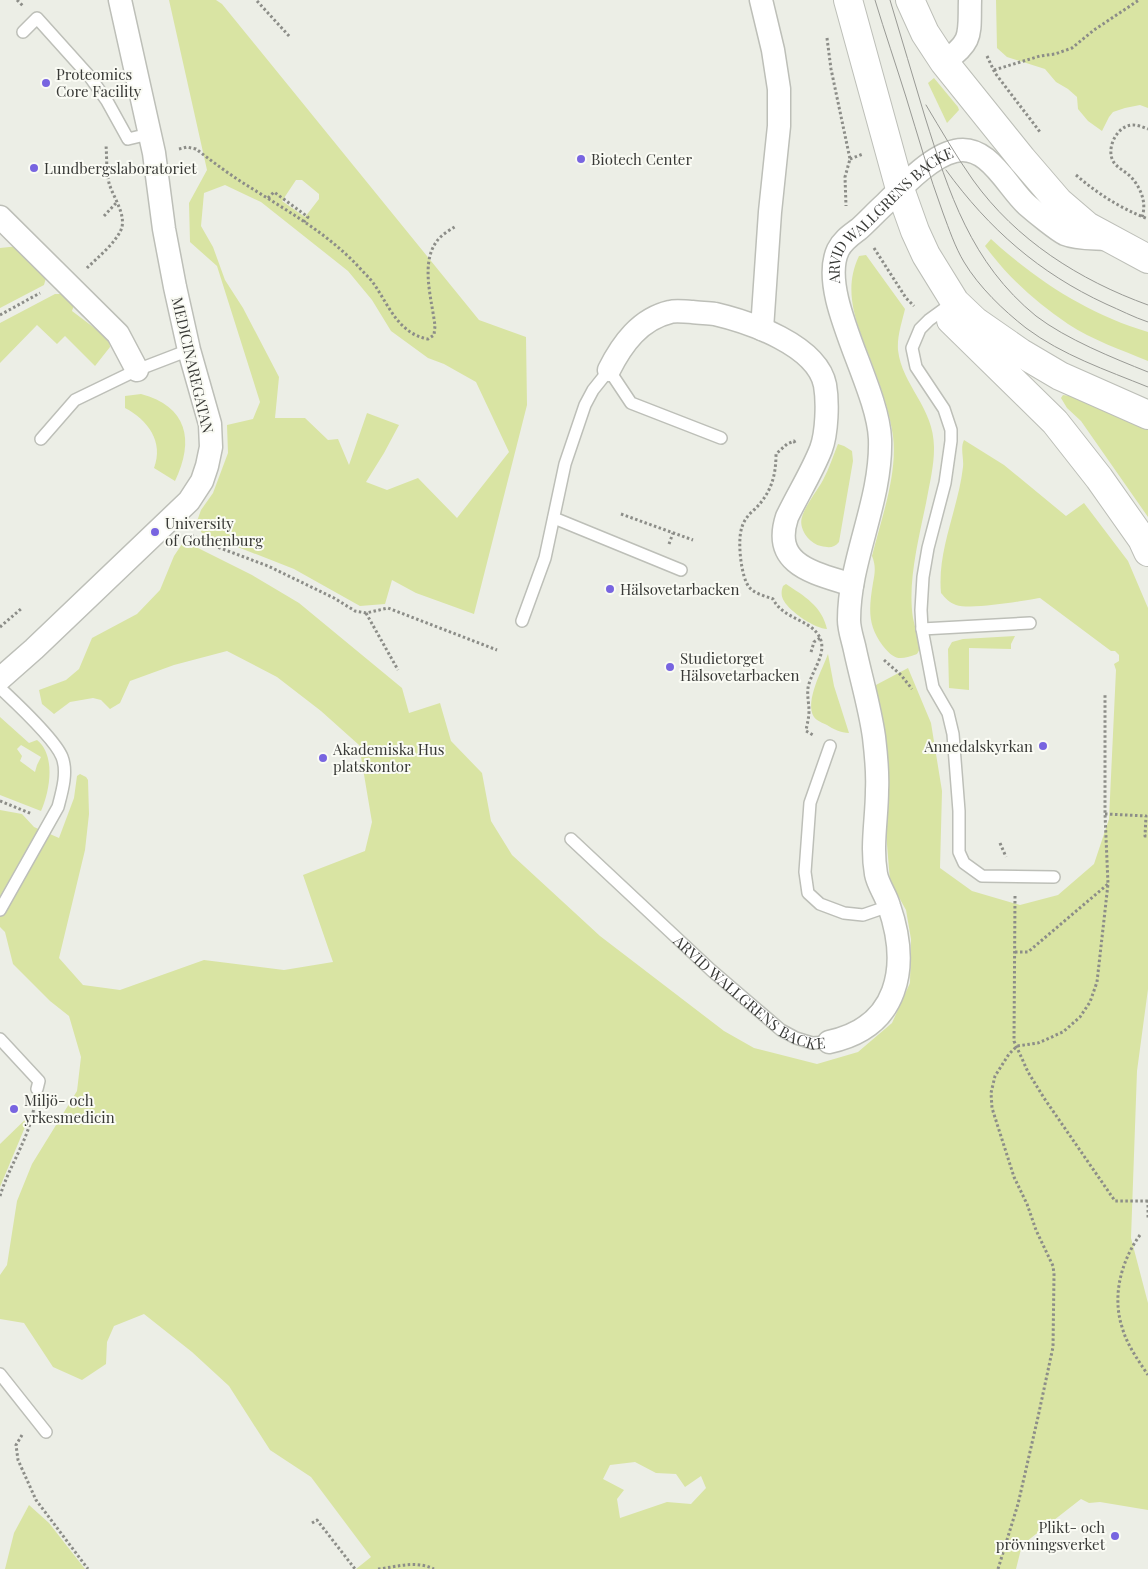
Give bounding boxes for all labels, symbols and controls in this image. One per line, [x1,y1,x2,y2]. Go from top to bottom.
place label: Proteomics Core Facility [56,64,142,101]
marker: Proteomics Core Facility [40,77,52,89]
street label: ARVID WALLGRENS BACKE [823,142,956,286]
place label: Biotech Center [591,149,692,169]
marker: Biotech Center [575,153,587,165]
place label: Lundbergslaboratoriet [44,158,197,178]
marker: Lundbergslaboratoriet [28,162,40,174]
street label: MEDICINAREGATAN [168,295,219,436]
place label: University of Gothenburg [165,513,263,550]
marker: University of Gothenburg [149,526,161,538]
place label: Hälsovetarbacken [620,579,739,599]
marker: Hälsovetarbacken [604,583,616,595]
place label: Studietorget Hälsovetarbacken [680,648,799,685]
marker: Studietorget Hälsovetarbacken [664,661,676,673]
place label: Annedalskyrkan [923,736,1033,756]
place label: Akademiska Hus platskontor [332,739,444,776]
marker: Annedalskyrkan [1037,740,1049,752]
marker: Akademiska Hus platskontor [317,752,329,764]
street label: ARVID WALLGRENS BACKE [669,930,826,1054]
place label: Miljö- och yrkesmedicin [23,1090,115,1127]
marker: Miljö- och yrkesmedicin [8,1103,20,1115]
place label: Plikt- och prövningsverket [996,1517,1106,1554]
marker: Plikt- och prövningsverket [1109,1530,1121,1542]

